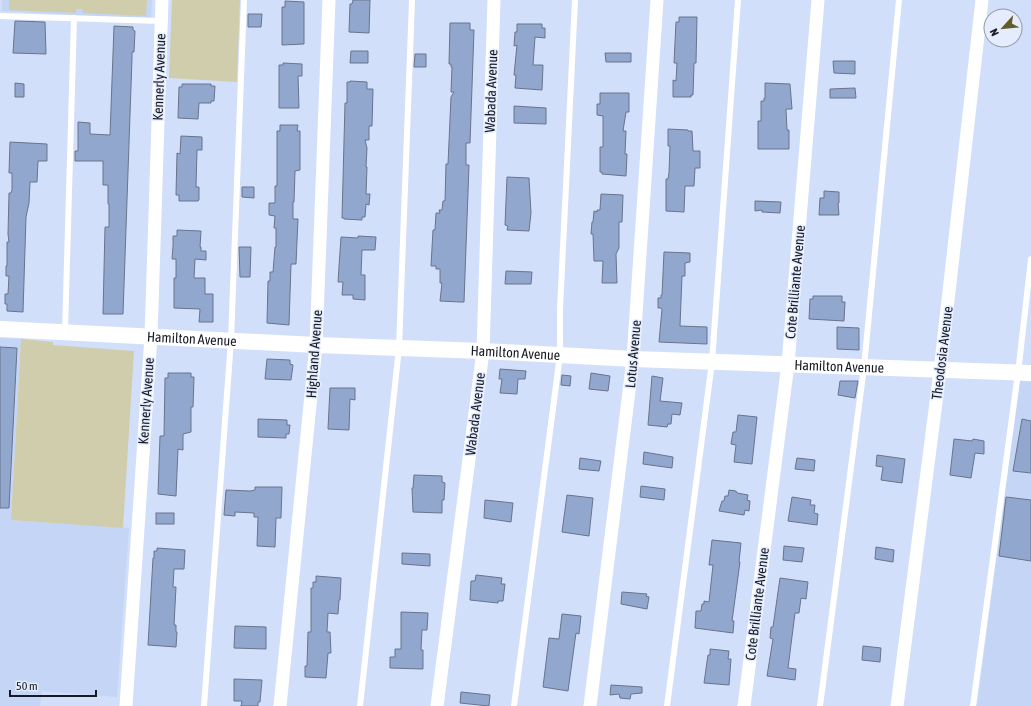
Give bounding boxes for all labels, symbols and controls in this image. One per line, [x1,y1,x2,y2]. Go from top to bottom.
north arrow [983,8,1023,48]
text: N [987,27,1001,38]
street label: Kennerly Avenue [149,33,169,121]
street label: Wabada Avenue [482,49,500,133]
street label: Cote Brilliante Avenue [782,225,808,339]
street label: Theodosia Avenue [928,305,956,401]
street label: Highland Avenue [303,309,325,399]
street label: Lotus Avenue [622,319,644,389]
street label: Hamilton Avenue [147,328,237,349]
street label: Hamilton Avenue [470,343,561,363]
street label: Kennerly Avenue [135,357,157,445]
street label: Hamilton Avenue [794,357,884,376]
street label: Wabada Avenue [462,372,488,456]
street label: Cote Brilliante Avenue [742,547,772,661]
scale bar [10,672,96,698]
text: 50 m [16,679,38,693]

